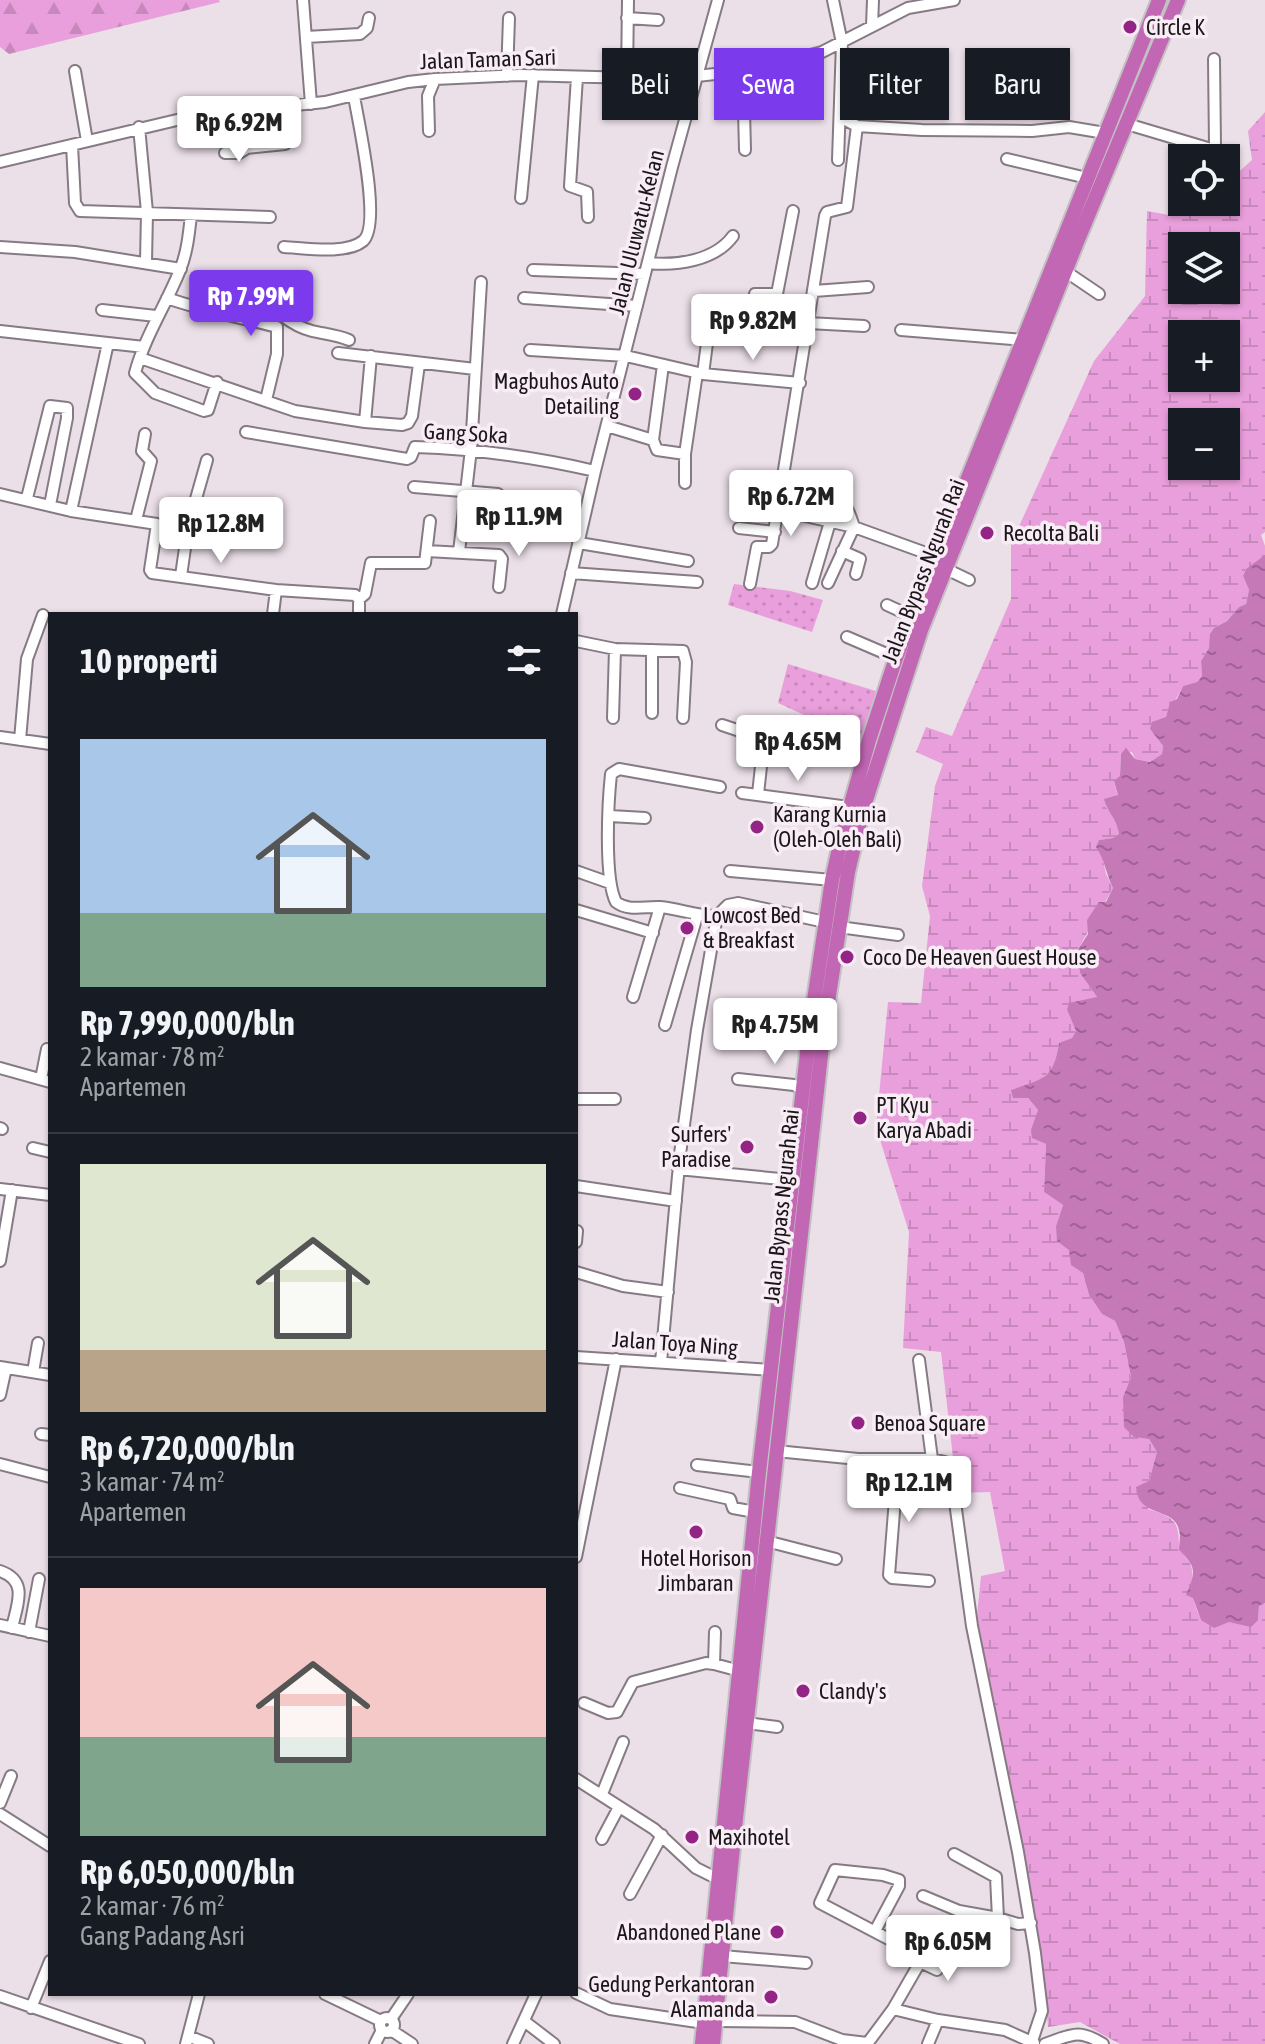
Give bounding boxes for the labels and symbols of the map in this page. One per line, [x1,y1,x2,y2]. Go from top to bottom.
place label: Circle K [1146,14,1205,40]
marker: Circle K [1121,18,1139,36]
street label: Jalan Taman Sari [420,44,556,74]
pin: Rp 6.92M [156,96,322,164]
street label: Jalan Uluwatu-Kelan [603,147,669,317]
pin: Rp 7.99M [168,270,334,338]
pin: Rp 9.82M [670,294,836,362]
place label: Magbuhos Auto Detailing [494,368,620,419]
marker: Magbuhos Auto Detailing [626,385,644,403]
street label: Gang Soka [423,418,509,448]
pin: Rp 6.72M [708,470,874,538]
street label: Jalan Bypass Ngurah Rai [876,475,970,667]
pin: Rp 11.9M [436,490,602,558]
pin: Rp 12.8M [138,497,304,565]
place label: Recolta Bali [1003,520,1099,546]
marker: Recolta Bali [978,524,996,542]
pin: Rp 4.65M [715,715,881,783]
place label: Karang Kurnia (Oleh-Oleh Bali) [773,801,902,852]
marker: Karang Kurnia (Oleh-Oleh Bali) [748,818,766,836]
place label: Lowcost Bed & Breakfast [703,902,801,953]
marker: Lowcost Bed & Breakfast [678,919,696,937]
place label: Coco De Heaven Guest House [863,944,1096,970]
marker: Coco De Heaven Guest House [838,948,856,966]
pin: Rp 4.75M [692,998,858,1066]
place label: PT Kyu Karya Abadi [876,1092,972,1143]
street label: Jalan Bypass Ngurah Rai [758,1108,804,1304]
marker: PT Kyu Karya Abadi [851,1109,869,1127]
place label: Surfers' Paradise [661,1121,731,1172]
marker: Surfers' Paradise [738,1138,756,1156]
street label: Jalan Toya Ning [611,1326,739,1360]
place label: Benoa Square [874,1410,986,1436]
marker: Benoa Square [849,1414,867,1432]
pin: Rp 12.1M [826,1456,992,1524]
marker: Hotel Horison Jimbaran [687,1523,705,1541]
place label: Hotel Horison Jimbaran [640,1545,752,1596]
place label: Clandy's [819,1678,887,1704]
marker: Clandy's [794,1682,812,1700]
place label: Maxihotel [708,1824,790,1850]
marker: Maxihotel [683,1828,701,1846]
pin: Rp 6.05M [865,1915,1031,1983]
place label: Abandoned Plane [617,1919,761,1945]
marker: Abandoned Plane [768,1923,786,1941]
place label: Gedung Perkantoran Alamanda [588,1971,755,2022]
marker: Gedung Perkantoran Alamanda [762,1988,780,2006]

